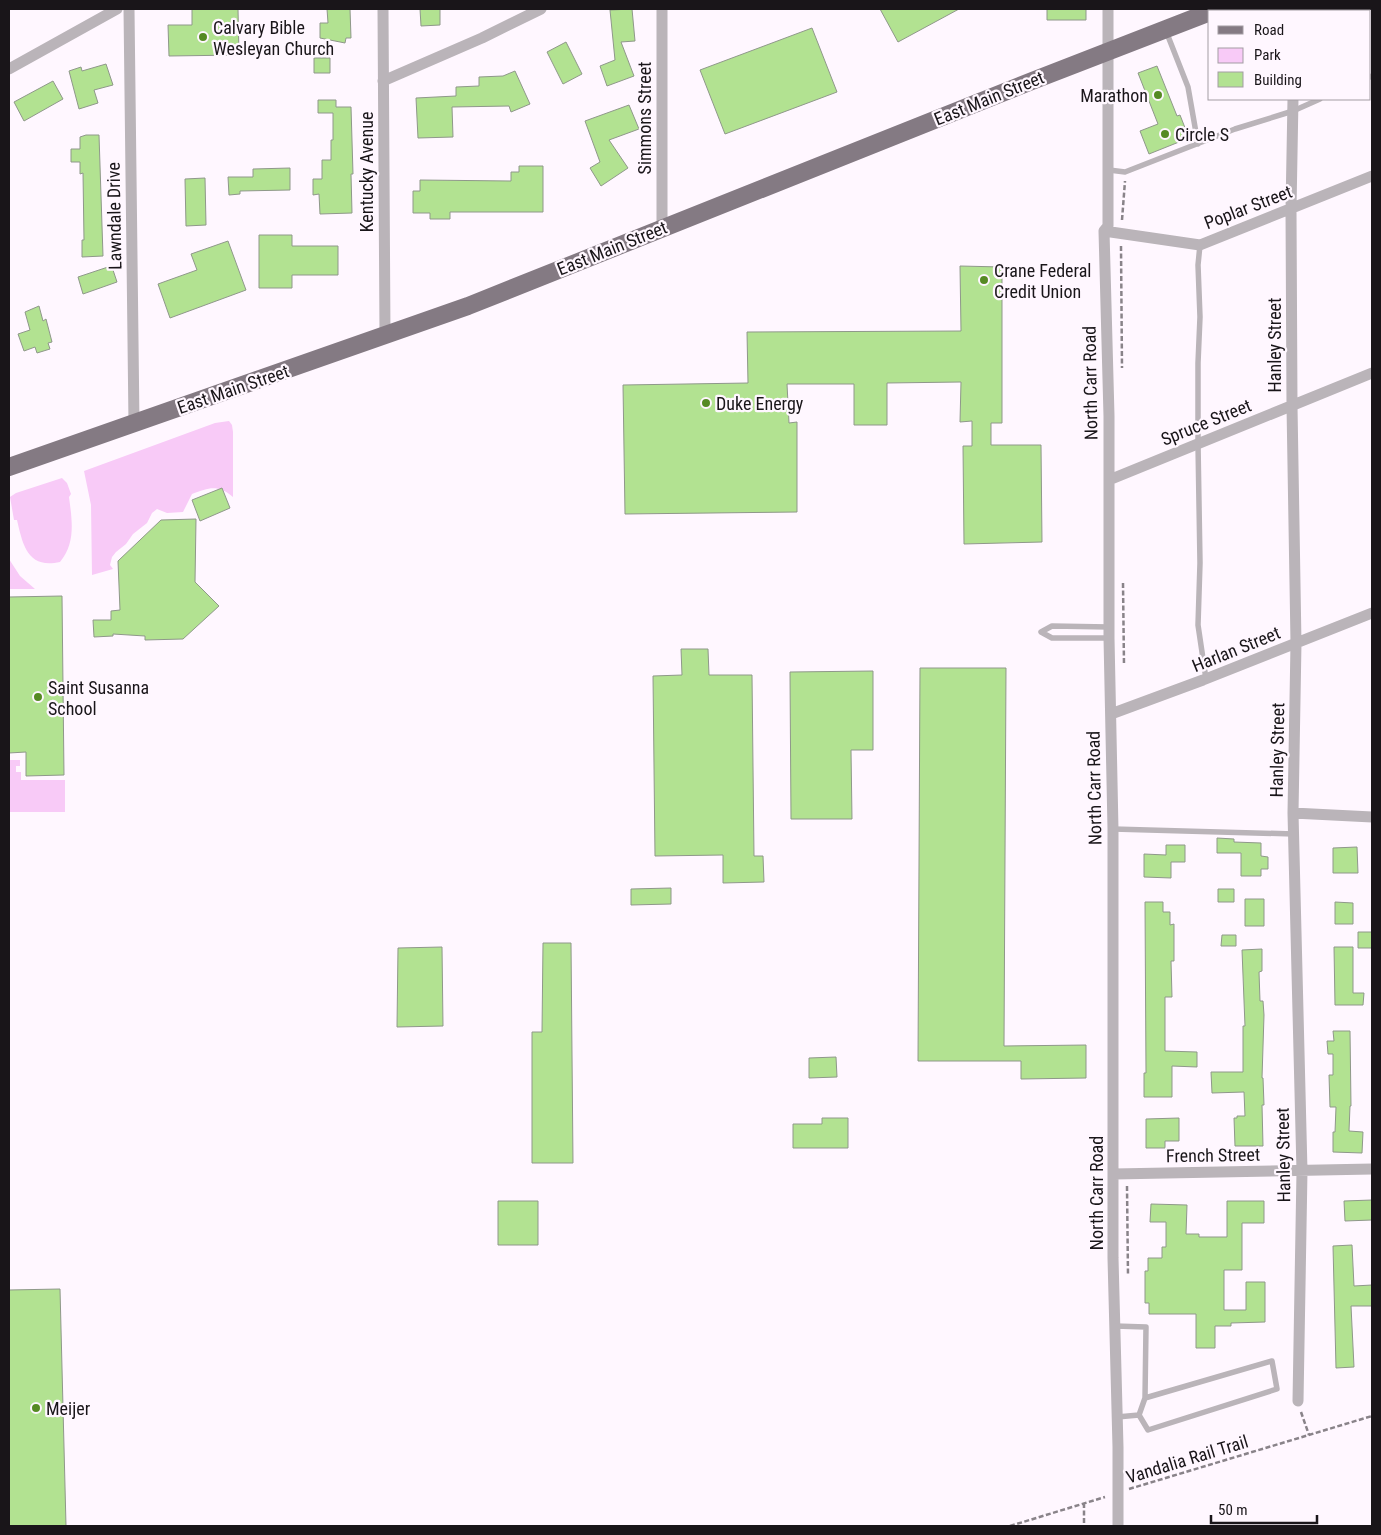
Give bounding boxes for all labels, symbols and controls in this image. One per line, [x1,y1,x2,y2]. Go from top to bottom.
legend [1208,10,1371,100]
place label: Calvary Bible Wesleyan Church [213,17,334,59]
text: Road [1254,21,1284,39]
marker: Calvary Bible Wesleyan Church [197,31,209,43]
text: Park [1254,46,1281,64]
street label: Simmons Street [634,62,655,174]
street label: East Main Street [931,66,1047,130]
text: Building [1254,71,1302,89]
place label: Marathon [1080,85,1148,106]
marker: Marathon [1152,89,1164,101]
street label: Kentucky Avenue [356,112,377,232]
place label: Circle S [1175,124,1229,145]
marker: Circle S [1159,128,1171,140]
street label: Lawndale Drive [103,162,125,270]
street label: Poplar Street [1201,181,1295,233]
street label: East Main Street [554,216,670,280]
place label: Crane Federal Credit Union [994,260,1091,302]
marker: Crane Federal Credit Union [978,274,990,286]
street label: Hanley Street [1264,298,1285,392]
street label: North Carr Road [1079,326,1101,440]
street label: East Main Street [174,360,292,418]
place label: Duke Energy [716,393,804,414]
street label: Spruce Street [1158,394,1254,450]
marker: Duke Energy [700,397,712,409]
street label: Harlan Street [1189,622,1283,676]
place label: Saint Susanna School [48,677,149,719]
marker: Saint Susanna School [32,691,44,703]
street label: Hanley Street [1266,702,1288,798]
street label: North Carr Road [1083,731,1105,845]
street label: Hanley Street [1272,1107,1294,1203]
street label: North Carr Road [1086,1136,1107,1250]
street label: French Street [1166,1144,1260,1166]
place label: Meijer [46,1398,91,1419]
marker: Meijer [30,1402,42,1414]
street label: Vandalia Rail Trail [1123,1430,1251,1488]
scale bar [1211,1492,1317,1524]
text: 50 m [1218,1501,1248,1519]

